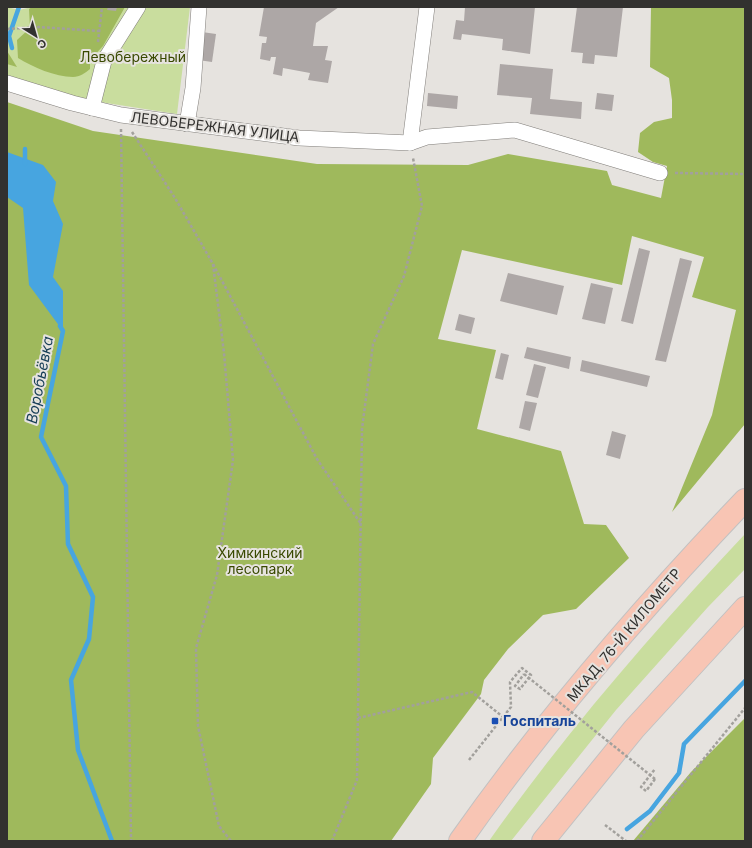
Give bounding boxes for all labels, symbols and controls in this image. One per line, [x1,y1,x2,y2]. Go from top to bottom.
north arrow [16,16,56,56]
text: С [35,36,49,52]
park label: Левобережный [80,48,186,65]
street label: ЛЕВОБЕРЕЖНАЯ УЛИЦА [130,108,301,145]
water label: Воробьёвка [22,335,57,425]
park label: Химкинский лесопарк [218,544,302,577]
street label: МКАД, 76-Й КИЛОМЕТР [562,564,684,705]
place label: Госпиталь [503,712,576,729]
marker: Госпиталь [490,716,500,726]

